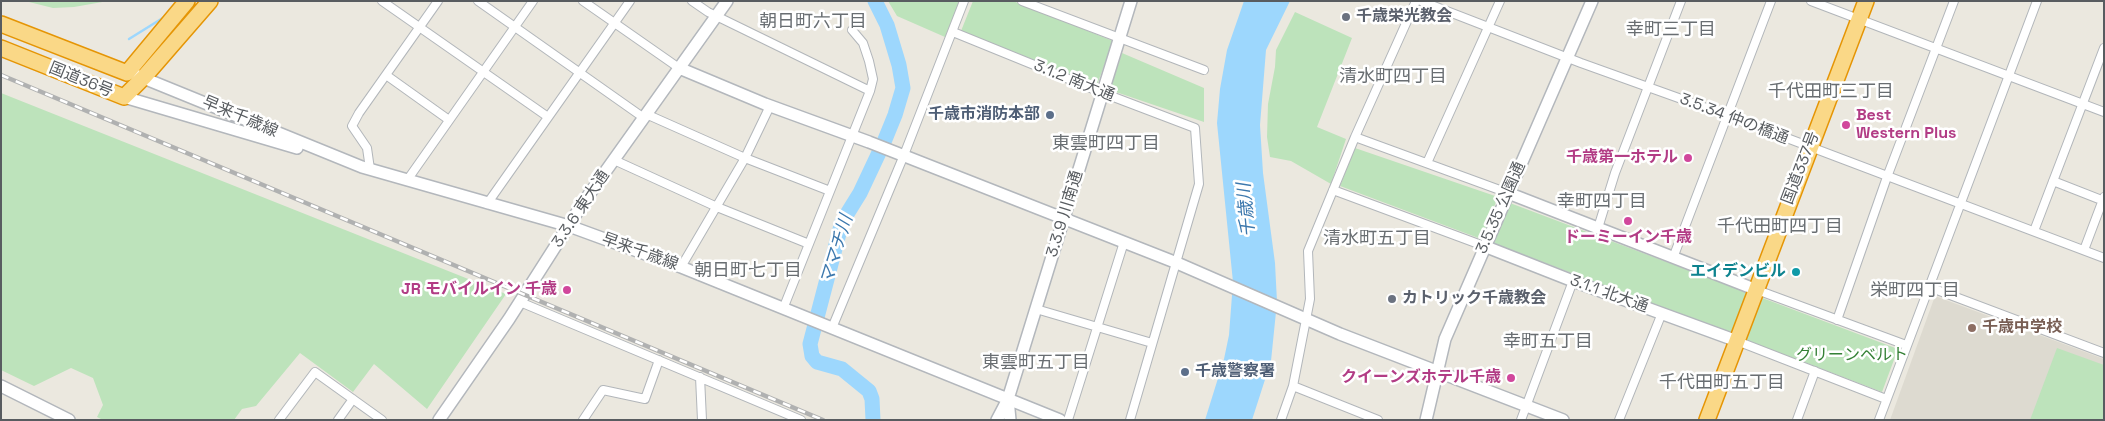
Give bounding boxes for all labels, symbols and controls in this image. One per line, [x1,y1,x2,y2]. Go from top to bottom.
place label: 千歳栄光教会 [1356,7,1452,27]
district label: 朝日町六丁目 [759,11,867,33]
marker: 千歳栄光教会 [1340,11,1352,23]
district label: 幸町三丁目 [1626,19,1716,41]
street label: 3.1.2 南大通 [1031,56,1117,106]
street label: 国道36号 [46,58,116,102]
district label: 清水町四丁目 [1339,66,1447,88]
district label: 千代田町三丁目 [1768,81,1894,103]
street label: 3.5.34 仲の橋通 [1677,89,1791,149]
street label: 早来千歳線 [199,93,281,141]
place label: 千歳市消防本部 [928,105,1040,125]
place label: Best Western Plus [1856,106,1956,144]
marker: 千歳市消防本部 [1044,109,1056,121]
marker: Best Western Plus [1840,119,1852,131]
street label: 国道337号 [1778,129,1824,207]
district label: 東雲町四丁目 [1052,133,1160,155]
place label: 千歳第一ホテル [1566,148,1678,168]
marker: 千歳第一ホテル [1682,152,1694,164]
street label: 3.5.35 公園通 [1472,159,1530,257]
street label: 3.3.6 東大通 [548,167,614,251]
street label: 3.3.9 川南通 [1043,168,1087,260]
water label: 千歳川 [1234,182,1260,238]
district label: 幸町四丁目 [1557,191,1647,213]
water label: ママチ川 [816,212,858,288]
marker: ドーミーイン千歳 [1622,215,1634,227]
district label: 千代田町四丁目 [1717,216,1843,238]
district label: 清水町五丁目 [1323,228,1431,250]
place label: ドーミーイン千歳 [1564,228,1692,248]
street label: 早来千歳線 [599,229,681,275]
district label: 朝日町七丁目 [694,260,802,282]
place label: エイデンビル [1690,262,1786,282]
marker: エイデンビル [1790,266,1802,278]
street label: 3.1.1 北大通 [1567,271,1651,317]
place label: JR モバイルイン 千歳 [401,280,557,300]
district label: 栄町四丁目 [1870,280,1960,302]
marker: JR モバイルイン 千歳 [561,284,573,296]
place label: カトリック千歳教会 [1402,289,1546,309]
marker: カトリック千歳教会 [1386,293,1398,305]
place label: 千歳中学校 [1982,318,2062,338]
marker: 千歳中学校 [1966,322,1978,334]
district label: 幸町五丁目 [1503,331,1593,353]
park label: グリーンベルト [1796,346,1908,366]
district label: 東雲町五丁目 [982,352,1090,374]
place label: 千歳警察署 [1195,362,1275,382]
marker: 千歳警察署 [1179,366,1191,378]
place label: クイーンズホテル千歳 [1341,368,1501,388]
marker: クイーンズホテル千歳 [1505,372,1517,384]
district label: 千代田町五丁目 [1659,372,1785,394]

